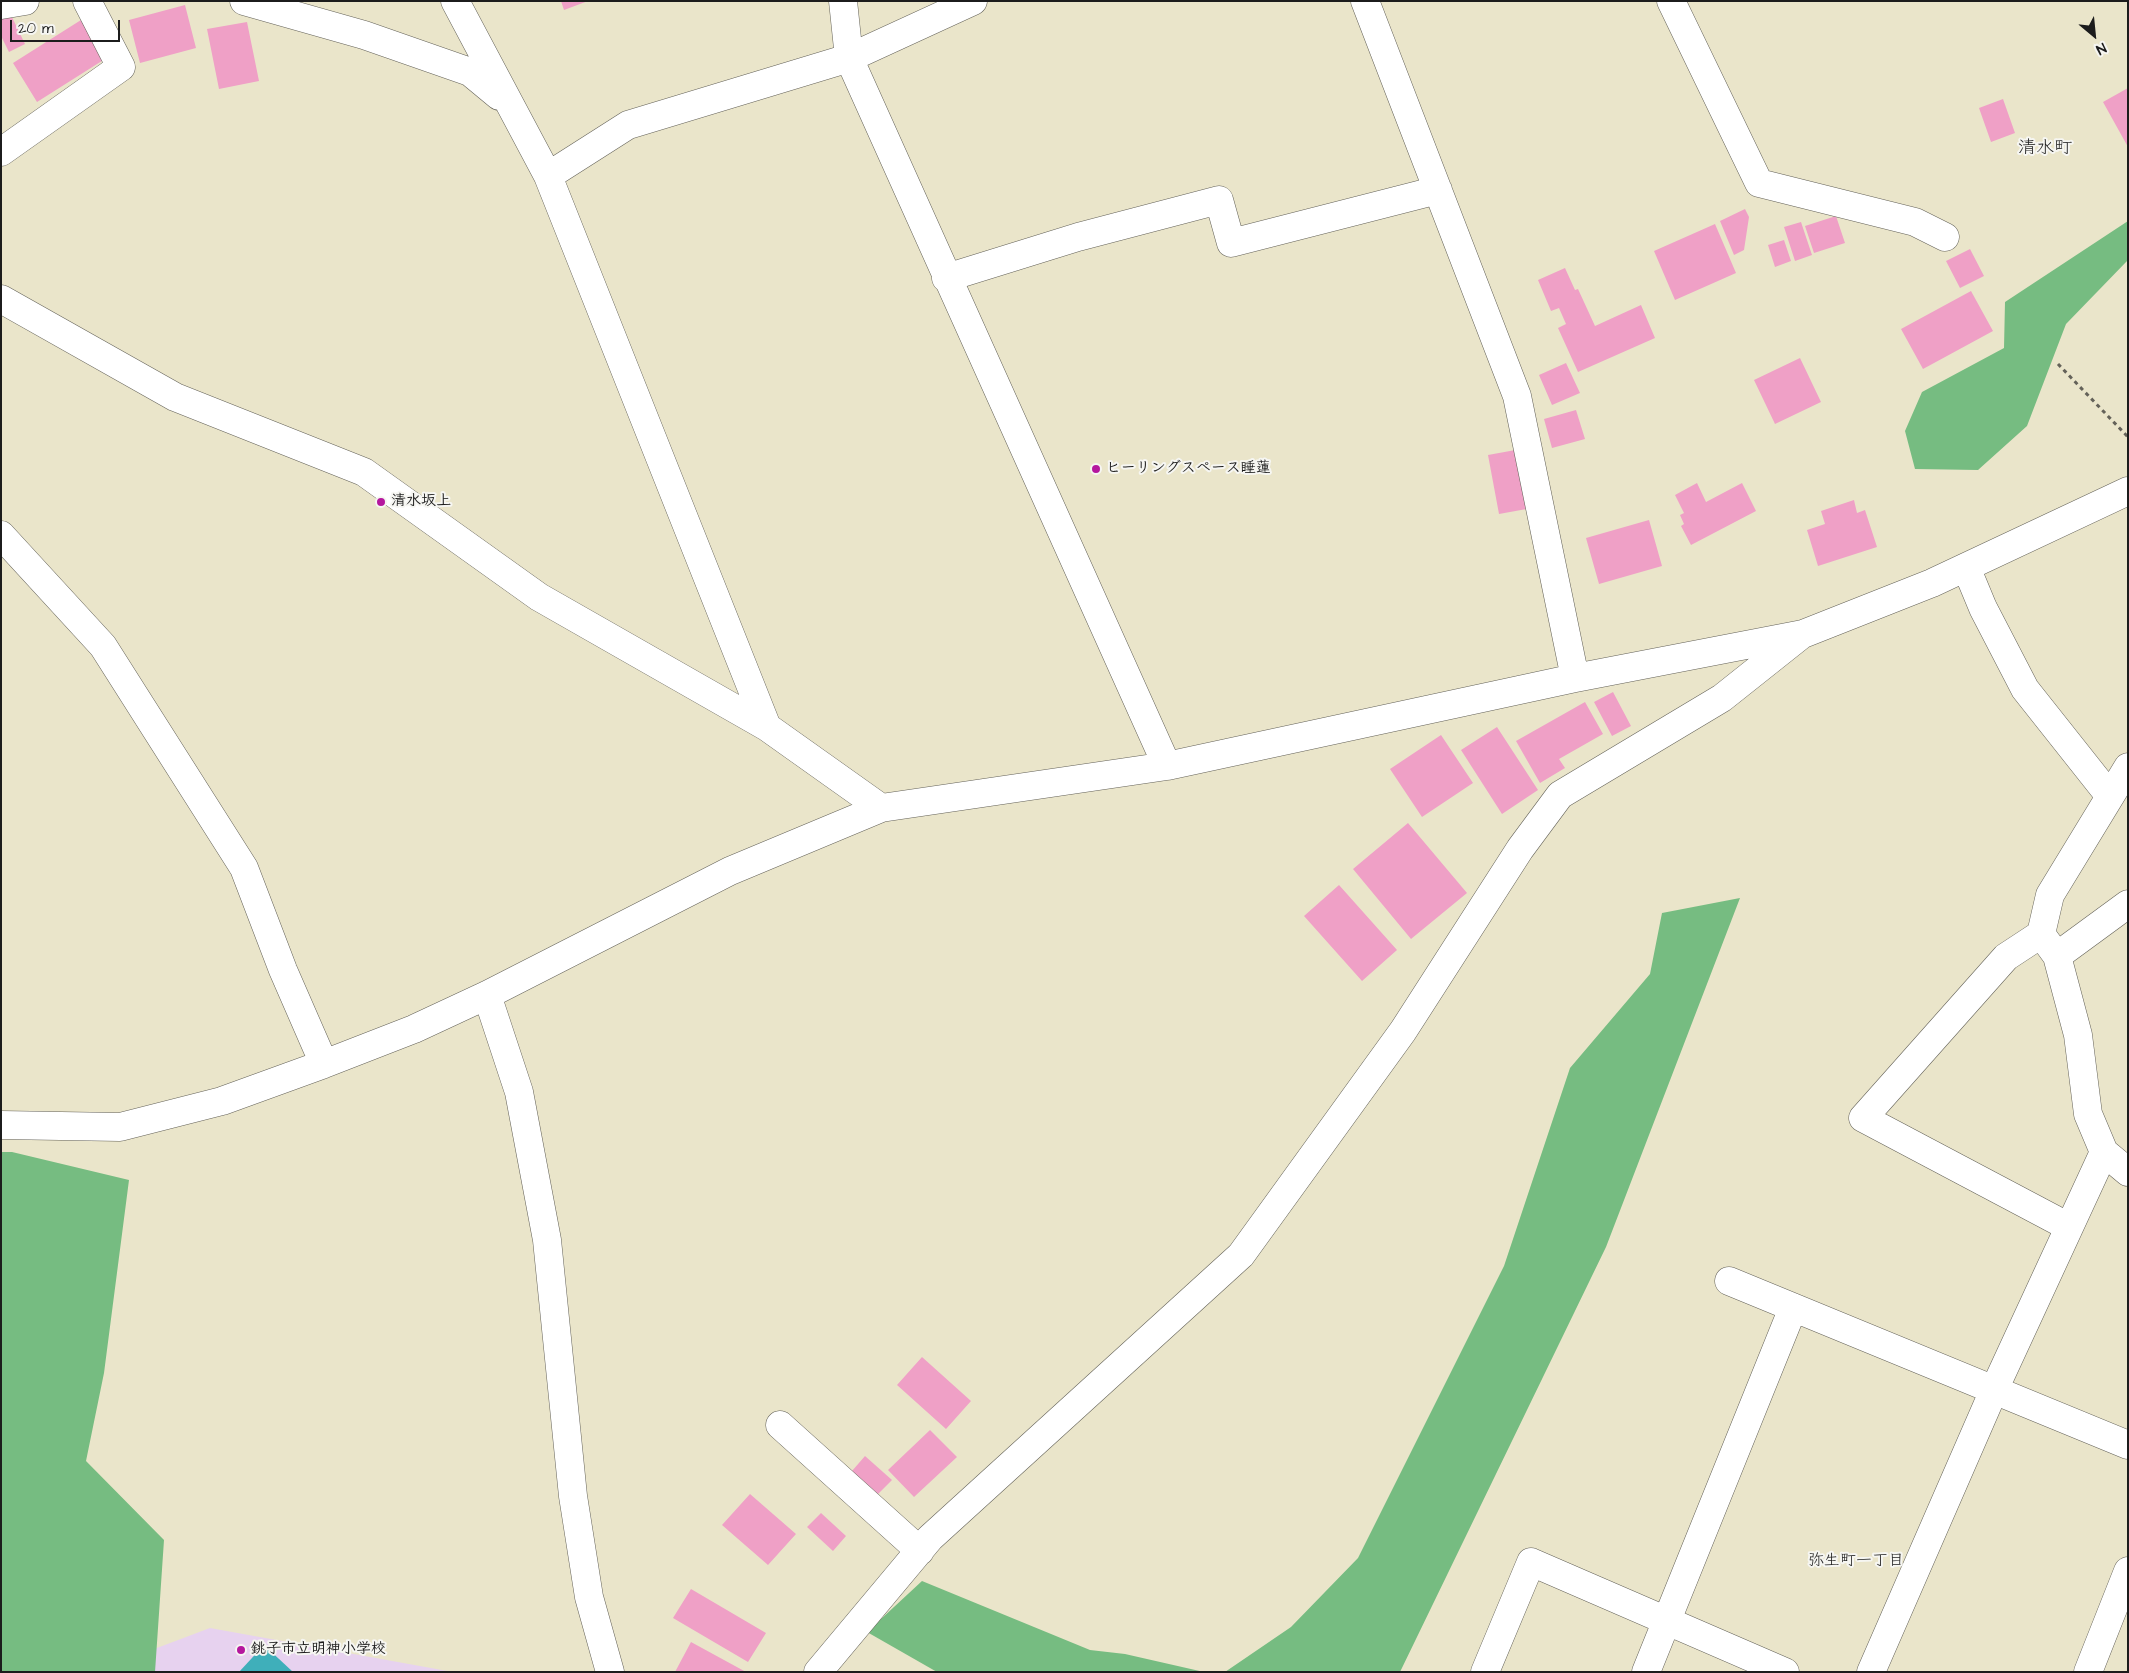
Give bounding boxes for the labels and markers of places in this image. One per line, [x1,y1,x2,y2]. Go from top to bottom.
place label: ヒーリングスペース睡蓮 [1106,460,1271,478]
marker: ヒーリングスペース睡蓮 [1090,463,1102,475]
place label: 清水坂上 [391,493,451,511]
marker: 清水坂上 [375,496,387,508]
place label: 銚子市立明神小学校 [251,1641,386,1659]
marker: 銚子市立明神小学校 [235,1644,247,1656]

